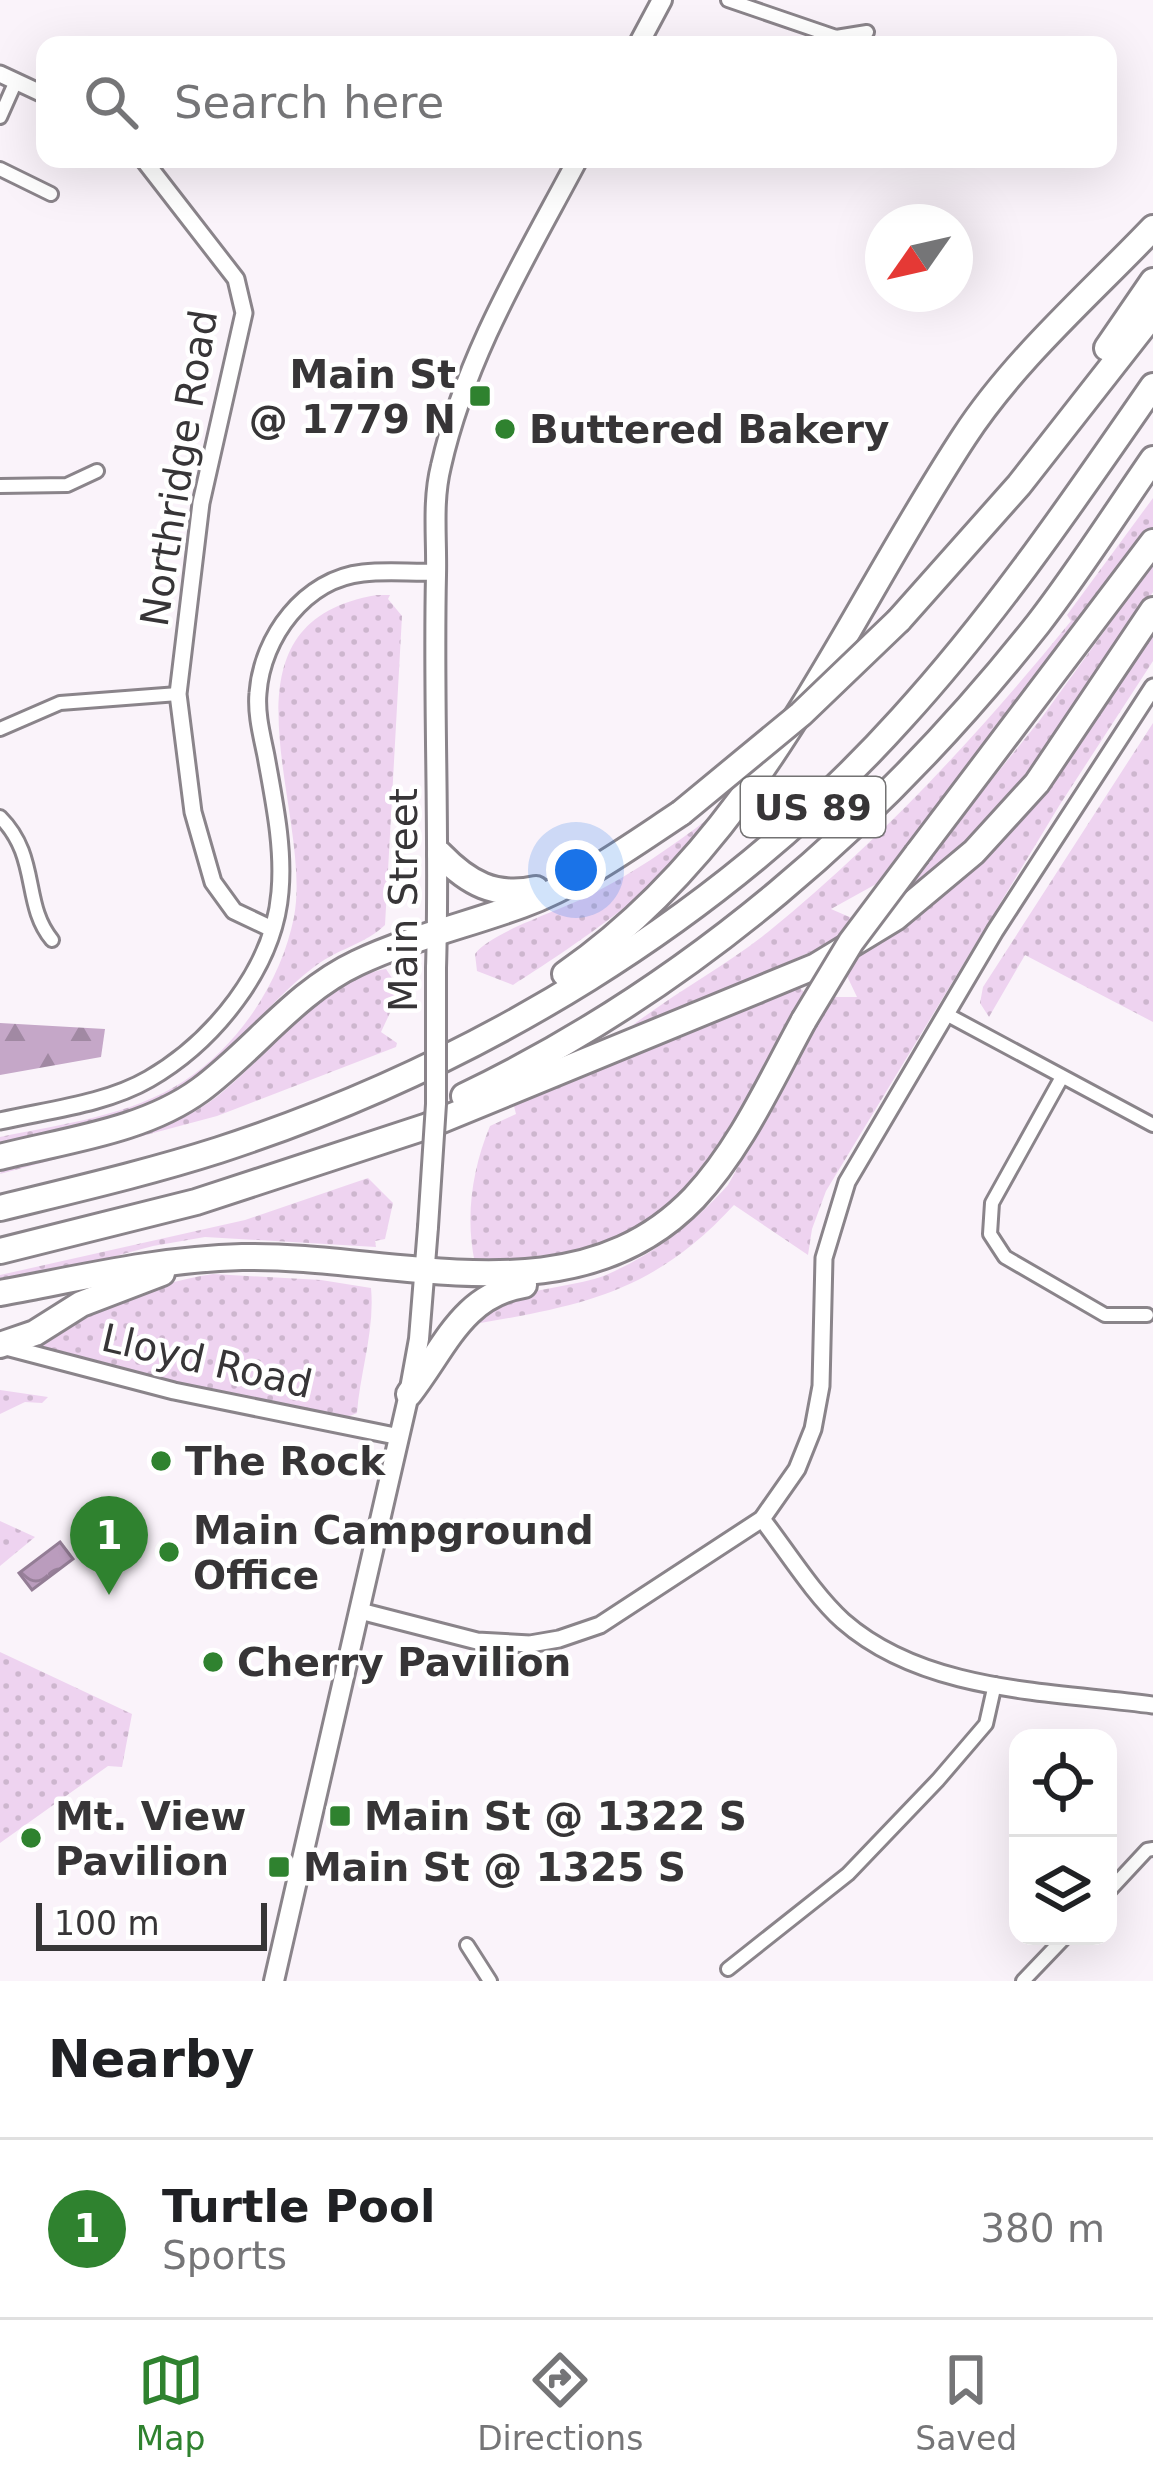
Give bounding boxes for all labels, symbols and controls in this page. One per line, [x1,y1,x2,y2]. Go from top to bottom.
search box [36,36,1117,168]
icon: search [78,69,144,135]
text: Search here [174,76,444,129]
north arrow [865,204,973,312]
street label: Northridge Road [132,307,226,629]
place label: Main St @ 1779 N [249,352,456,442]
marker: Main St @ 1779 N [467,383,493,409]
place label: Buttered Bakery [529,407,889,452]
marker: Buttered Bakery [492,416,518,442]
road number: US 89 [741,777,885,837]
street label: Main Street [381,788,426,1012]
your location [546,840,606,900]
street label: Lloyd Road [97,1315,317,1407]
place label: The Rock [185,1439,386,1484]
marker: The Rock [148,1448,174,1474]
pin: 1 [70,1496,148,1595]
place label: Main Campground Office [193,1508,594,1598]
marker: Main Campground Office [156,1539,182,1565]
place label: Cherry Pavilion [237,1640,571,1685]
marker: Cherry Pavilion [200,1649,226,1675]
map controls [1009,1729,1117,1945]
button: locate [1009,1729,1117,1837]
place label: Mt. View Pavilion [55,1794,246,1884]
place label: Main St @ 1322 S [364,1794,747,1839]
marker: Main St @ 1322 S [327,1803,353,1829]
marker: Mt. View Pavilion [18,1825,44,1851]
button: layers [1009,1837,1117,1945]
place label: Main St @ 1325 S [303,1845,686,1890]
marker: Main St @ 1325 S [266,1854,292,1880]
scale bar [36,1897,267,1950]
text: 100 m [54,1904,160,1943]
text: Nearby [48,2030,255,2089]
text: Turtle Pool [162,2180,435,2233]
text: 1 [73,2206,101,2251]
text: 380 m [980,2206,1105,2251]
text: Sports [162,2233,287,2278]
tab: Map [136,2347,206,2458]
tab: Directions [477,2347,643,2458]
tab: Saved [915,2347,1017,2458]

